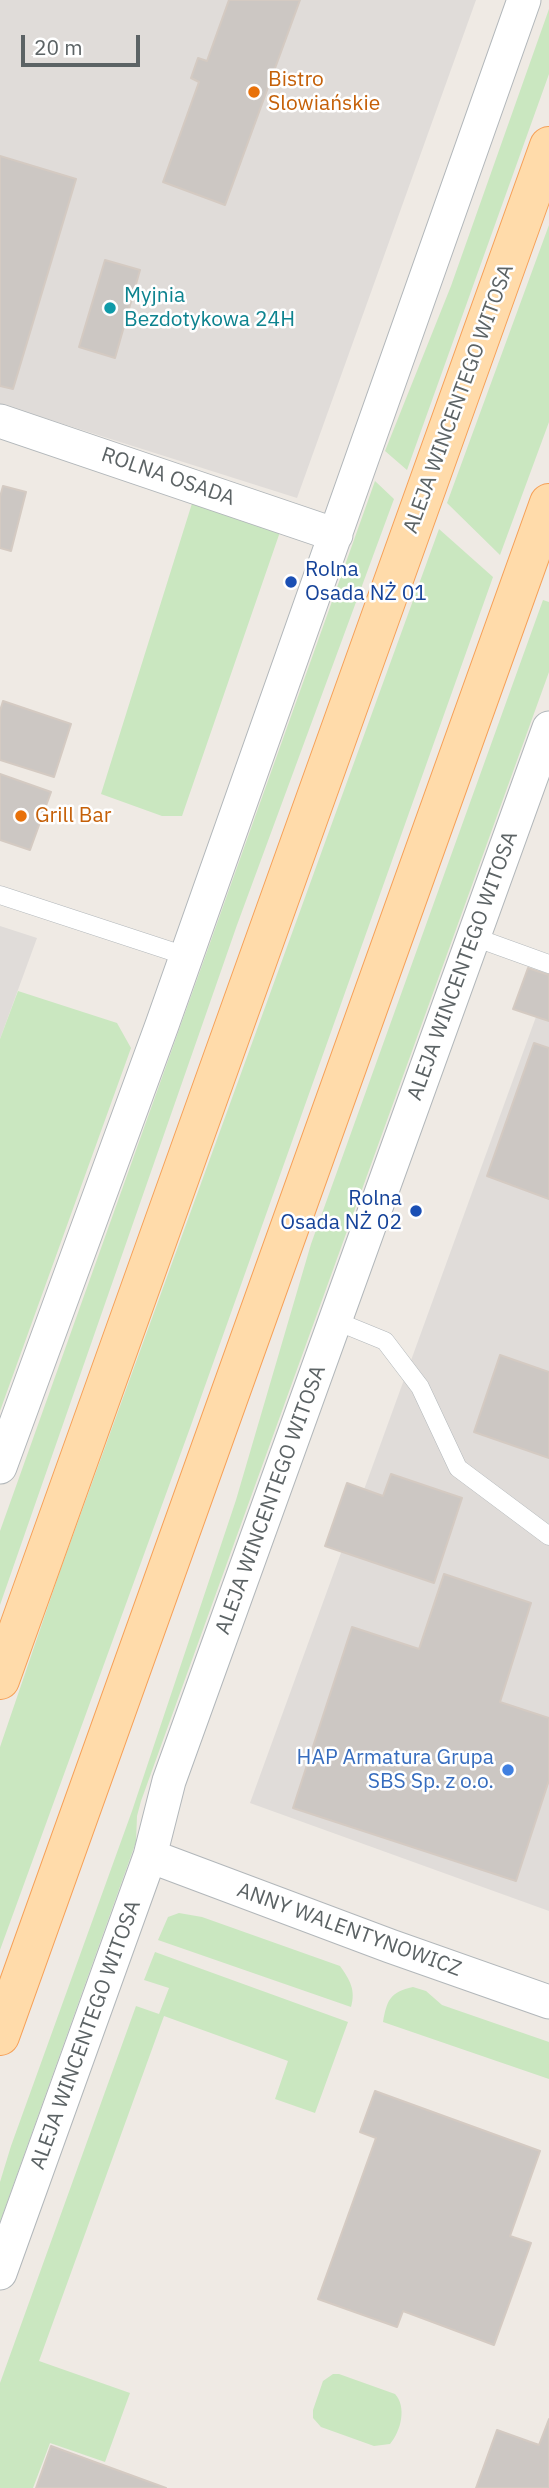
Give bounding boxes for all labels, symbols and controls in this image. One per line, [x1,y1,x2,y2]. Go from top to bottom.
scale bar [24,21,144,65]
text: 20 m [34,33,83,61]
place label: Bistro Slowiańskie [268,67,380,117]
marker: Bistro Slowiańskie [246,84,262,100]
street label: ALEJA WINCENTEGO WITOSA [398,261,520,537]
place label: Myjnia Bezdotykowa 24H [124,283,295,333]
marker: Myjnia Bezdotykowa 24H [102,300,118,316]
street label: ROLNA OSADA [98,442,238,512]
place label: Rolna Osada NŻ 01 [305,557,427,607]
marker: Rolna Osada NŻ 01 [283,574,299,590]
place label: Grill Bar [35,803,111,829]
marker: Grill Bar [13,808,29,824]
street label: ALEJA WINCENTEGO WITOSA [402,828,524,1104]
place label: Rolna Osada NŻ 02 [280,1186,402,1236]
marker: Rolna Osada NŻ 02 [408,1203,424,1219]
street label: ALEJA WINCENTEGO WITOSA [210,1362,332,1638]
place label: HAP Armatura Grupa SBS Sp. z o.o. [297,1745,494,1795]
marker: HAP Armatura Grupa SBS Sp. z o.o. [500,1762,516,1778]
street label: ANNY WALENTYNOWICZ [233,1878,465,1982]
street label: ALEJA WINCENTEGO WITOSA [25,1897,147,2173]

